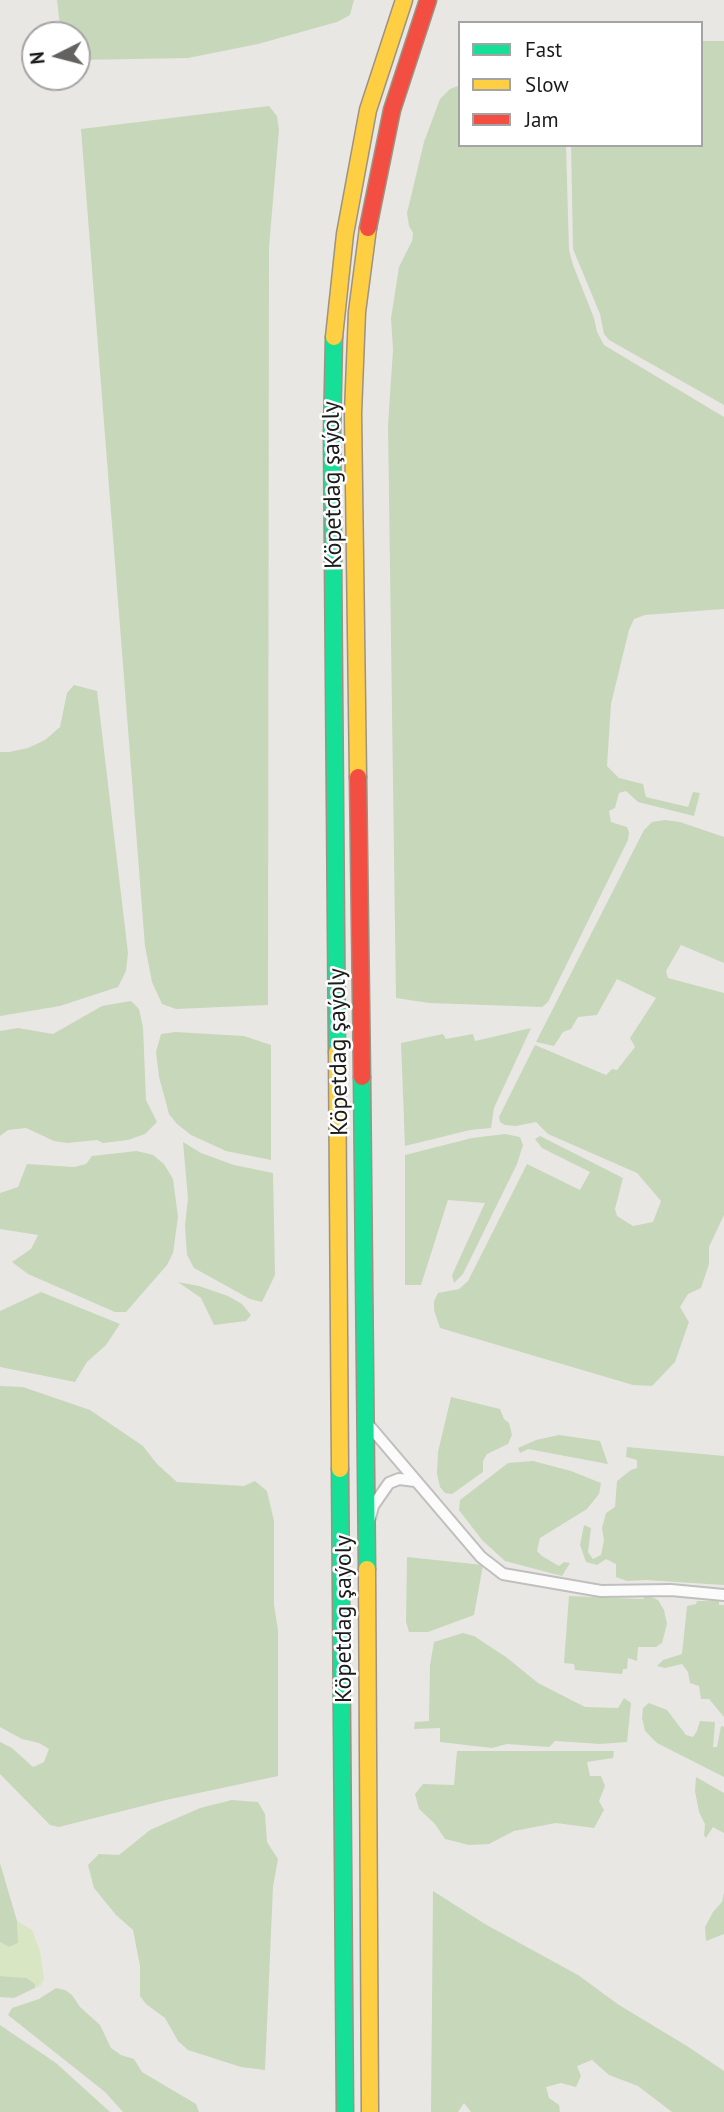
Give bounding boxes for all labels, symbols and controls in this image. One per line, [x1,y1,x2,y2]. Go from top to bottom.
north arrow [21,21,91,91]
legend [458,21,703,147]
text: Fast [525,36,562,63]
text: N [25,51,50,65]
text: Slow [525,71,569,98]
text: Jam [525,106,559,133]
street label: Köpetdag şaýoly [317,401,349,569]
street label: Köpetdag şaýoly [323,968,355,1136]
street label: Köpetdag şaýoly [330,1535,358,1703]

